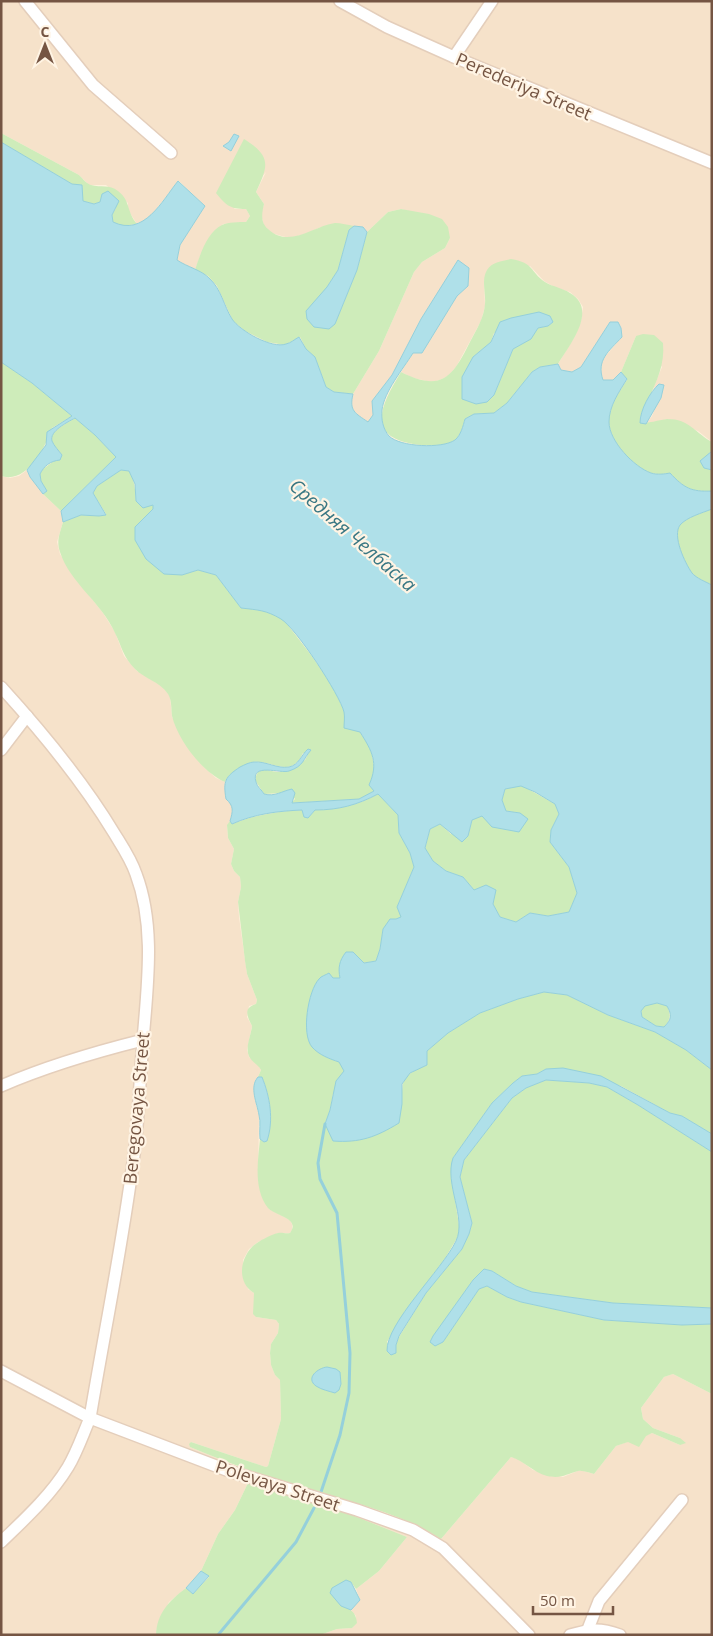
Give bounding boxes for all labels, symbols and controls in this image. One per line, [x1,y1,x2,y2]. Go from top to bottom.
north arrow [20,20,70,70]
text: С [41,22,50,41]
street label: Perederiya Street [452,47,596,125]
water label: Средняя Челбаска [284,473,422,597]
street label: Beregovaya Street [117,1031,155,1185]
street label: Polevaya Street [213,1454,343,1516]
scale bar [533,1584,613,1616]
text: 50 m [540,1590,575,1610]

